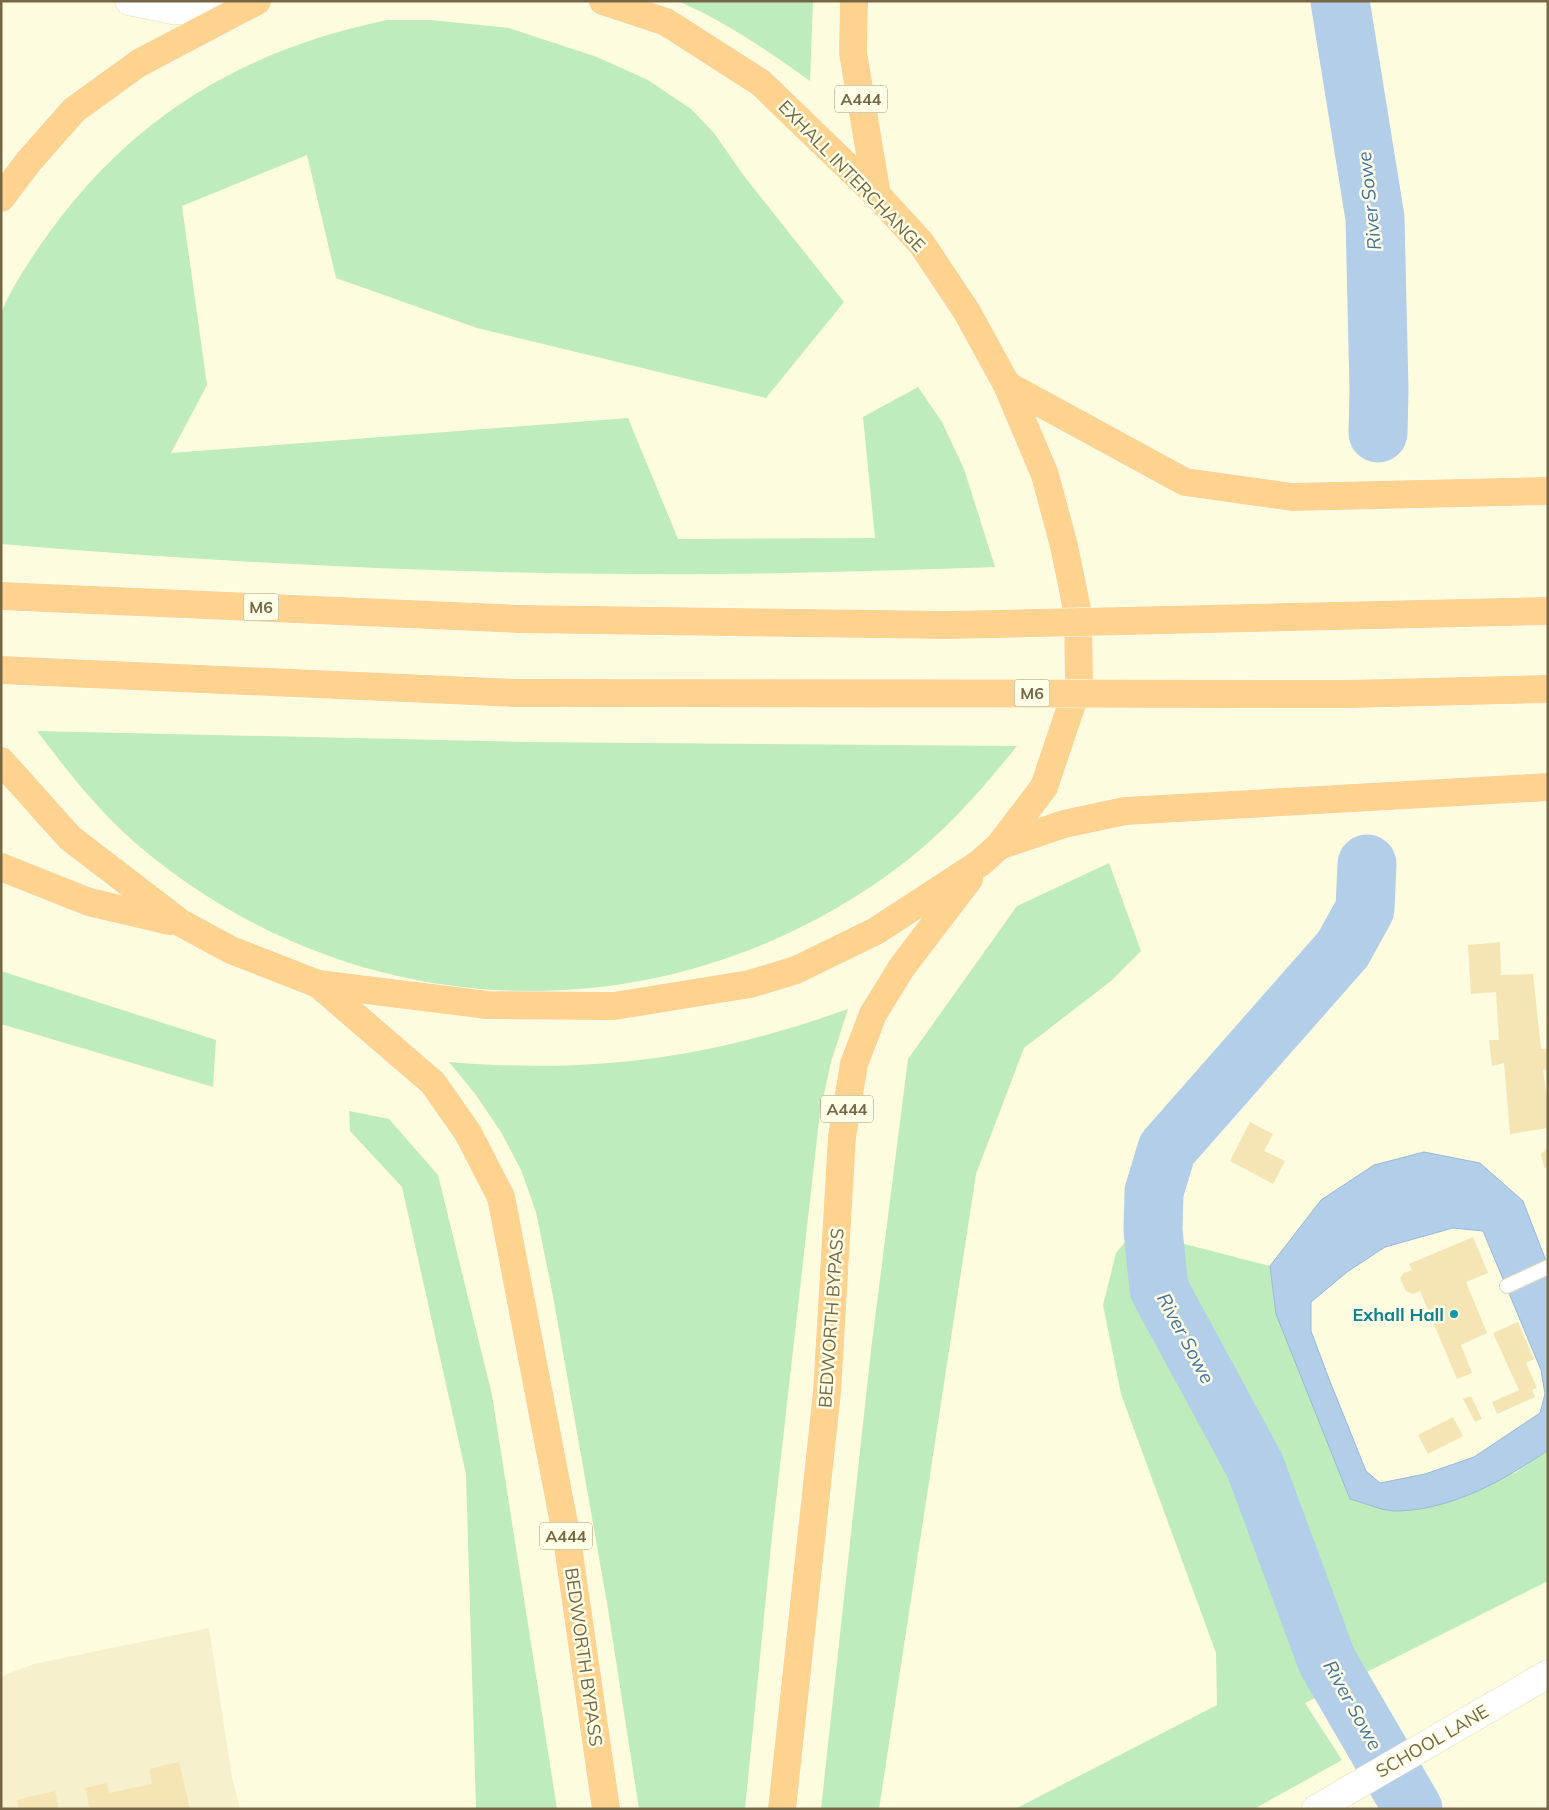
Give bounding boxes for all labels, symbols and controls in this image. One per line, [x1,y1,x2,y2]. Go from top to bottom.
road number: A444 [835,86,887,112]
street label: EXHALL INTERCHANGE [774,95,930,257]
water label: River Sowe [1352,150,1386,252]
road number: M6 [244,594,278,620]
road number: M6 [1014,680,1050,706]
road number: A444 [821,1096,873,1122]
street label: BEDWORTH BYPASS [813,1227,849,1409]
water label: River Sowe [1152,1289,1220,1387]
place label: Exhall Hall [1353,1303,1444,1326]
marker: Exhall Hall [1448,1308,1460,1320]
road number: A444 [540,1522,592,1550]
street label: BEDWORTH BYPASS [560,1566,608,1748]
water label: River Sowe [1318,1656,1388,1754]
street label: SCHOOL LANE [1372,1699,1492,1783]

